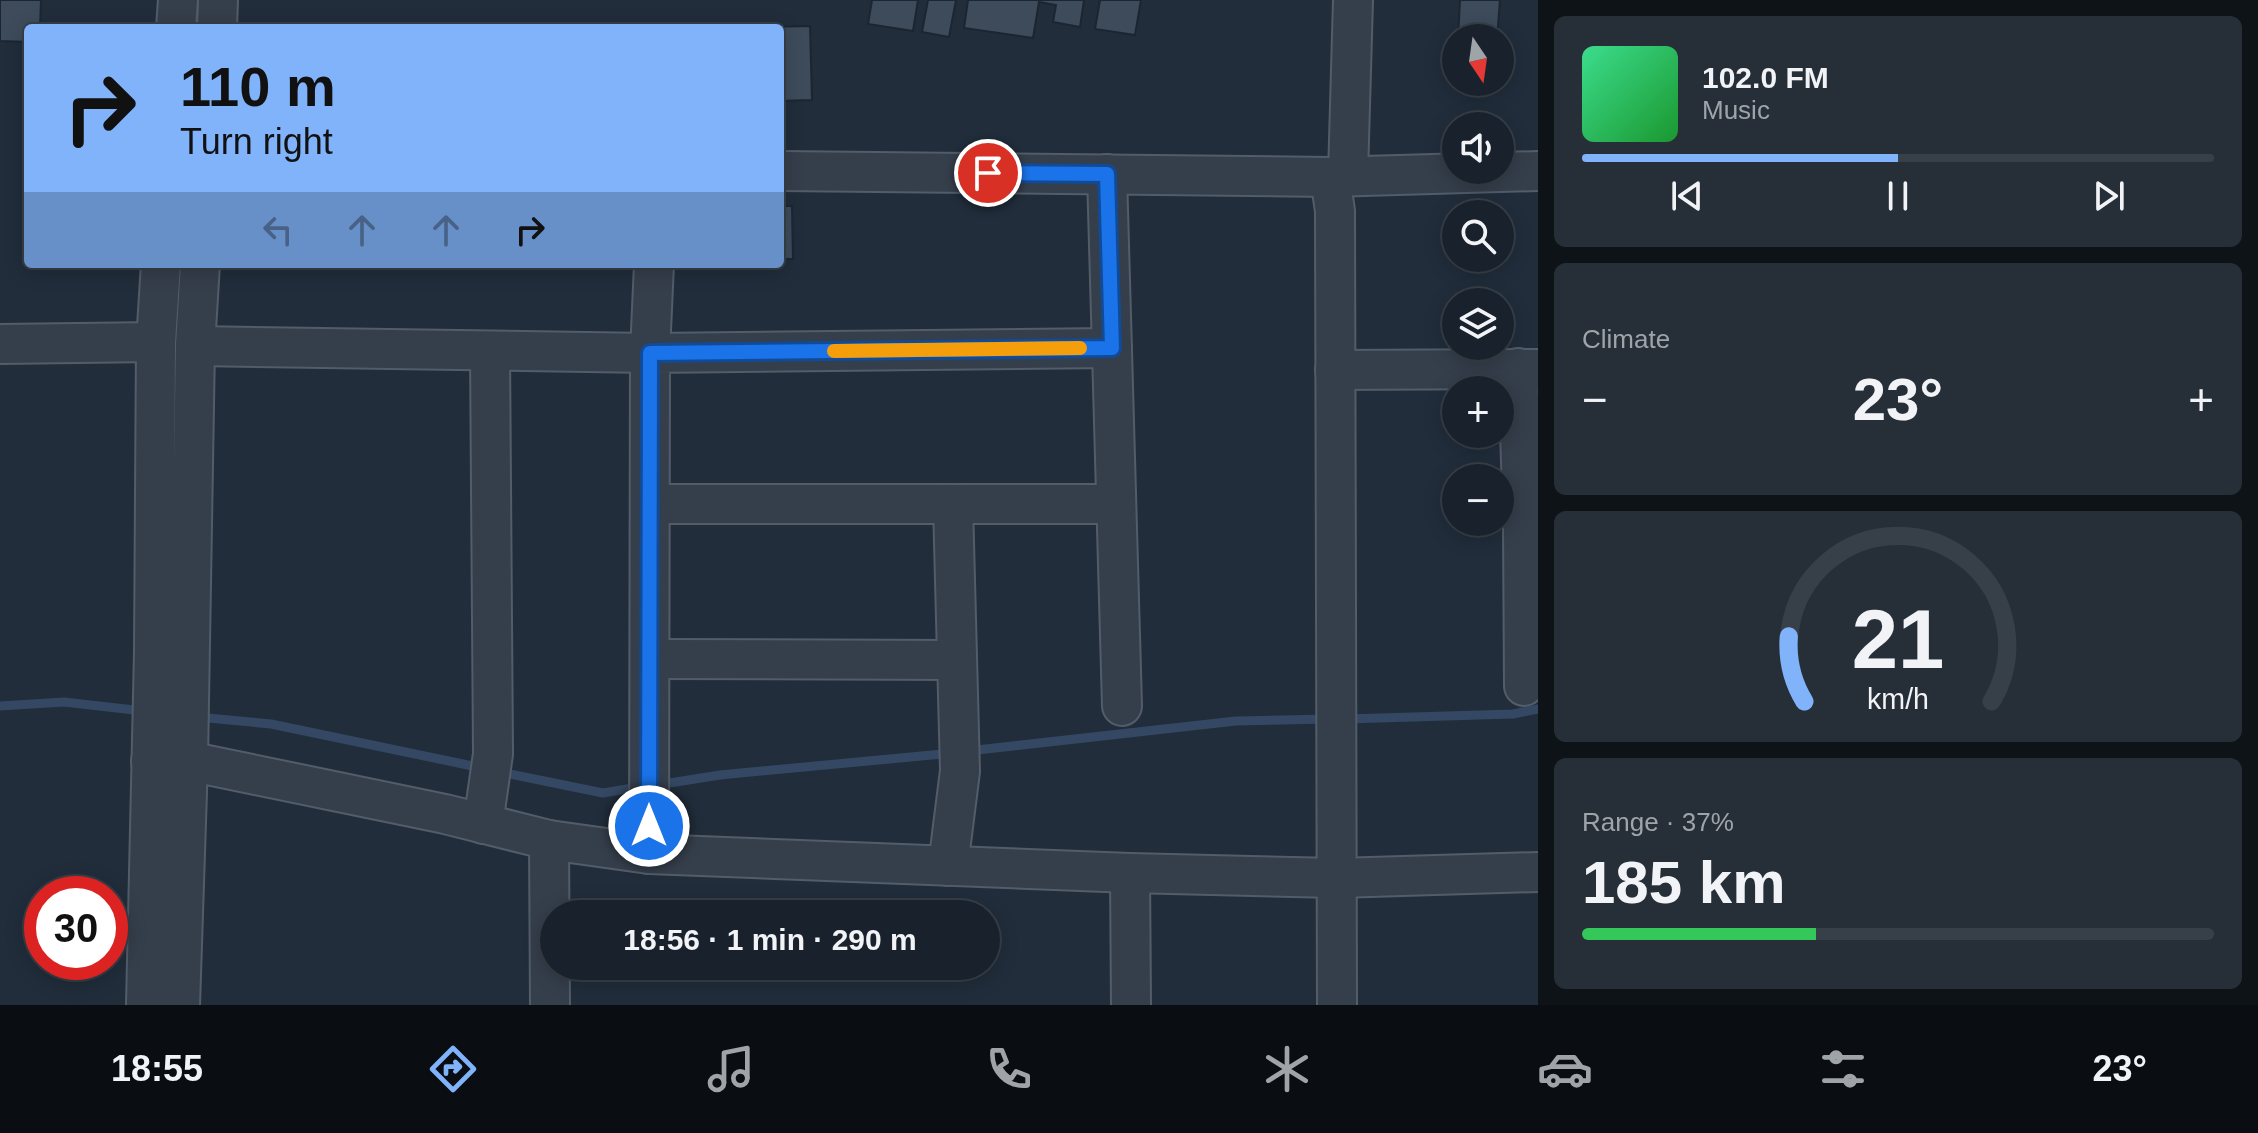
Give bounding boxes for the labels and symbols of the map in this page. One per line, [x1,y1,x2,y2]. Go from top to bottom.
north arrow [1442,24,1514,96]
pin [954,139,1022,207]
position arrow [607,784,691,868]
speed limit sign: 30 [24,876,128,980]

